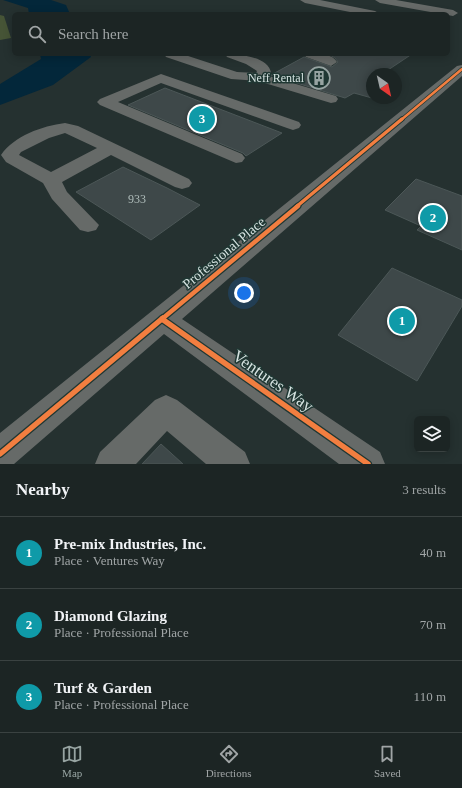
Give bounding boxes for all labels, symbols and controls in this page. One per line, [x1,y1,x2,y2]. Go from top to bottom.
search box [12,12,450,56]
icon: search [26,23,48,45]
text: Search here [58,26,128,42]
building icon: Neff Rental [306,65,332,91]
north arrow [366,68,402,104]
place label: Neff Rental [248,71,305,85]
pin: 3 [189,104,215,134]
house number: 933 [128,192,146,206]
pin: 2 [420,203,446,233]
street label: Professional Place [180,214,268,292]
your location [234,283,254,303]
pin: 1 [389,306,415,336]
street label: Ventures Way [229,346,317,416]
map controls [414,416,450,452]
button: layers [414,416,450,452]
text: Nearby [16,480,70,499]
text: 3 results [402,482,446,497]
text: Pre-mix Industries, Inc. [54,536,206,552]
text: 1 [26,545,32,560]
text: 40 m [420,545,446,560]
text: Place · Ventures Way [54,553,165,568]
text: Diamond Glazing [54,608,167,624]
text: 2 [26,617,32,632]
text: 70 m [420,617,446,632]
text: Place · Professional Place [54,625,189,640]
text: Turf & Garden [54,680,152,696]
text: 3 [26,689,32,704]
text: 110 m [414,689,446,704]
text: Place · Professional Place [54,697,189,712]
tab: Map [61,743,83,779]
tab: Directions [206,743,251,779]
tab: Saved [374,743,401,779]

